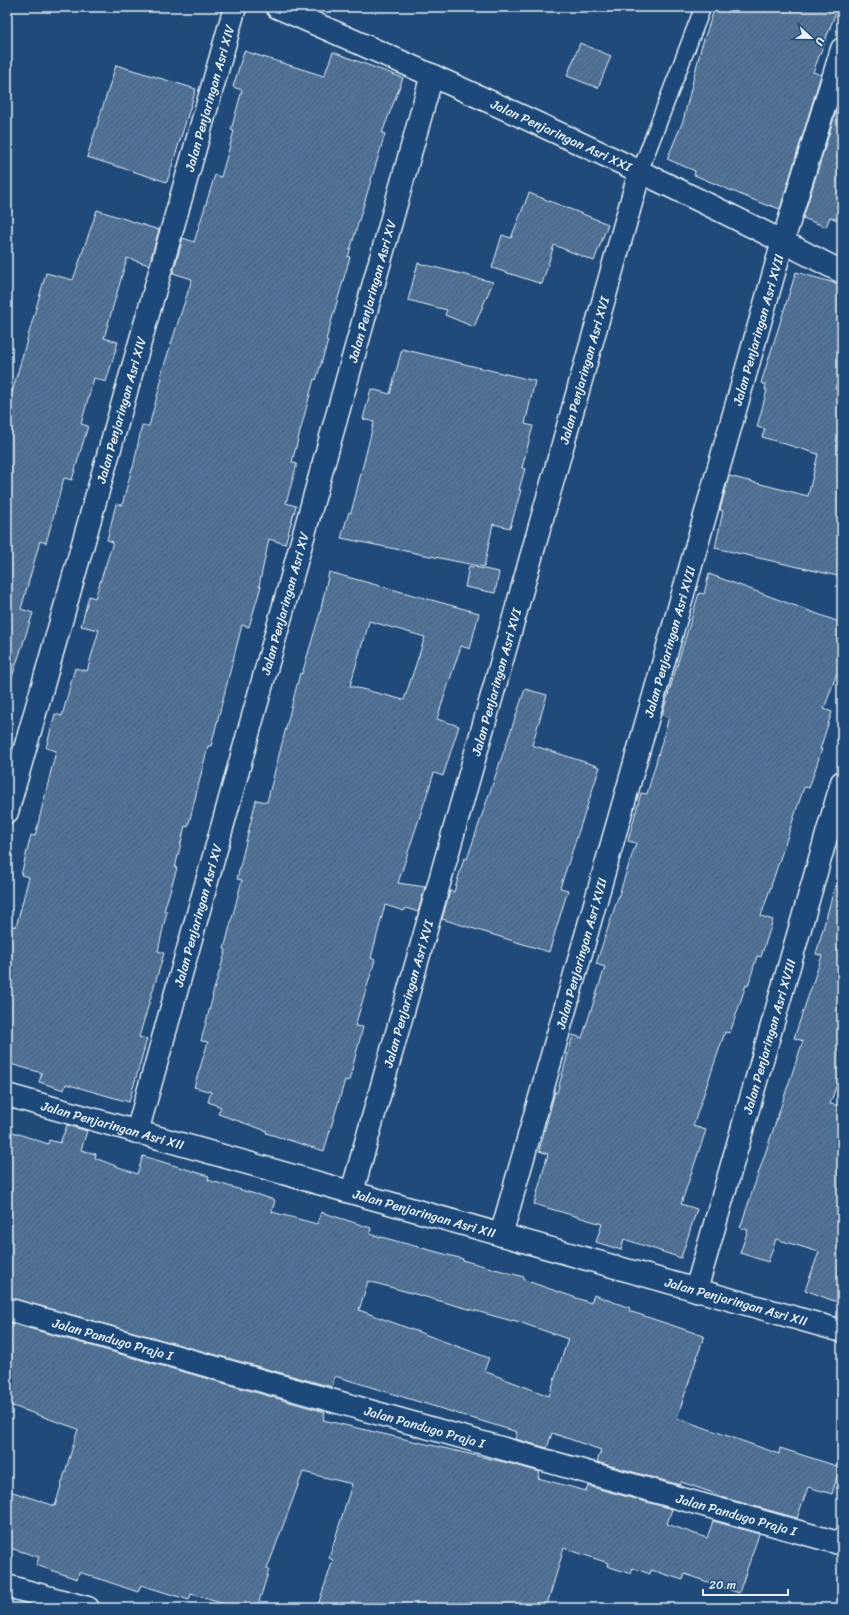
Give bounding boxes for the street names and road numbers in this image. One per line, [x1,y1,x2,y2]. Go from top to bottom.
street label: Jalan Penjaringan Asri XIV [177,21,241,175]
street label: Jalan Penjaringan Asri XXI [486,92,637,178]
street label: Jalan Penjaringan Asri XV [341,216,403,366]
street label: Jalan Penjaringan Asri XVII [725,251,790,409]
street label: Jalan Penjaringan Asri XVI [552,293,616,447]
street label: Jalan Penjaringan Asri XIV [89,333,153,487]
street label: Jalan Penjaringan Asri XV [253,528,316,678]
street label: Jalan Penjaringan Asri XVII [637,563,702,721]
street label: Jalan Penjaringan Asri XVI [464,605,528,759]
street label: Jalan Penjaringan Asri XV [166,840,229,990]
street label: Jalan Penjaringan Asri XVII [548,875,613,1032]
street label: Jalan Penjaringan Asri XVI [376,917,440,1071]
street label: Jalan Penjaringan Asri XVIII [735,956,802,1117]
street label: Jalan Penjaringan Asri XII [38,1094,187,1156]
street label: Jalan Penjaringan Asri XII [350,1182,499,1244]
street label: Jalan Penjaringan Asri XII [661,1270,810,1332]
street label: Jalan Pandugo Praja I [49,1311,177,1367]
street label: Jalan Pandugo Praja I [361,1398,488,1455]
street label: Jalan Pandugo Praja I [673,1486,800,1542]

